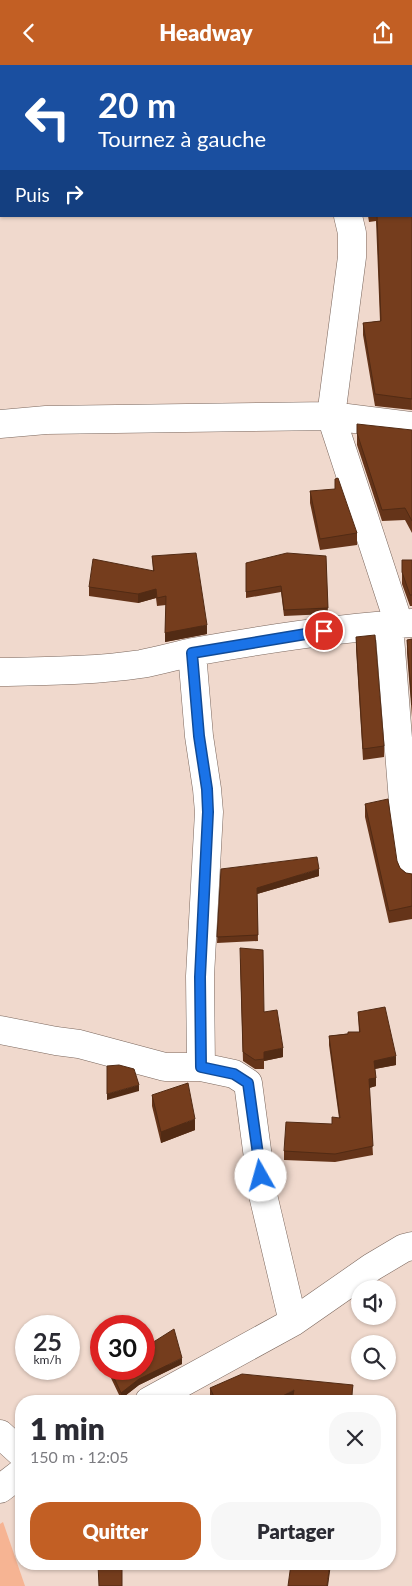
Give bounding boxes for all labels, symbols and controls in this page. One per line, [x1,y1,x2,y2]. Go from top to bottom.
icon: back [15,19,43,47]
text: Headway [159,19,253,46]
icon: share [369,19,397,47]
text: 20 m [98,83,176,125]
icon: left [15,85,80,150]
text: Tournez à gauche [98,125,266,152]
icon: right [60,180,88,208]
text: Puis [15,183,50,206]
pin [303,610,345,652]
icon: arrive [310,617,338,645]
position arrow [234,1149,286,1201]
map controls [351,1280,396,1380]
button: sound [351,1280,396,1325]
speed limit sign: 30 [90,1315,155,1380]
text: 25 [33,1326,62,1356]
button: search [351,1335,396,1380]
text: km/h [33,1352,62,1367]
text: 1 min [30,1410,105,1446]
button: close [329,1412,381,1464]
text: 150 m · 12:05 [30,1447,129,1466]
button: Quitter [30,1502,201,1560]
button: Partager [211,1502,381,1560]

